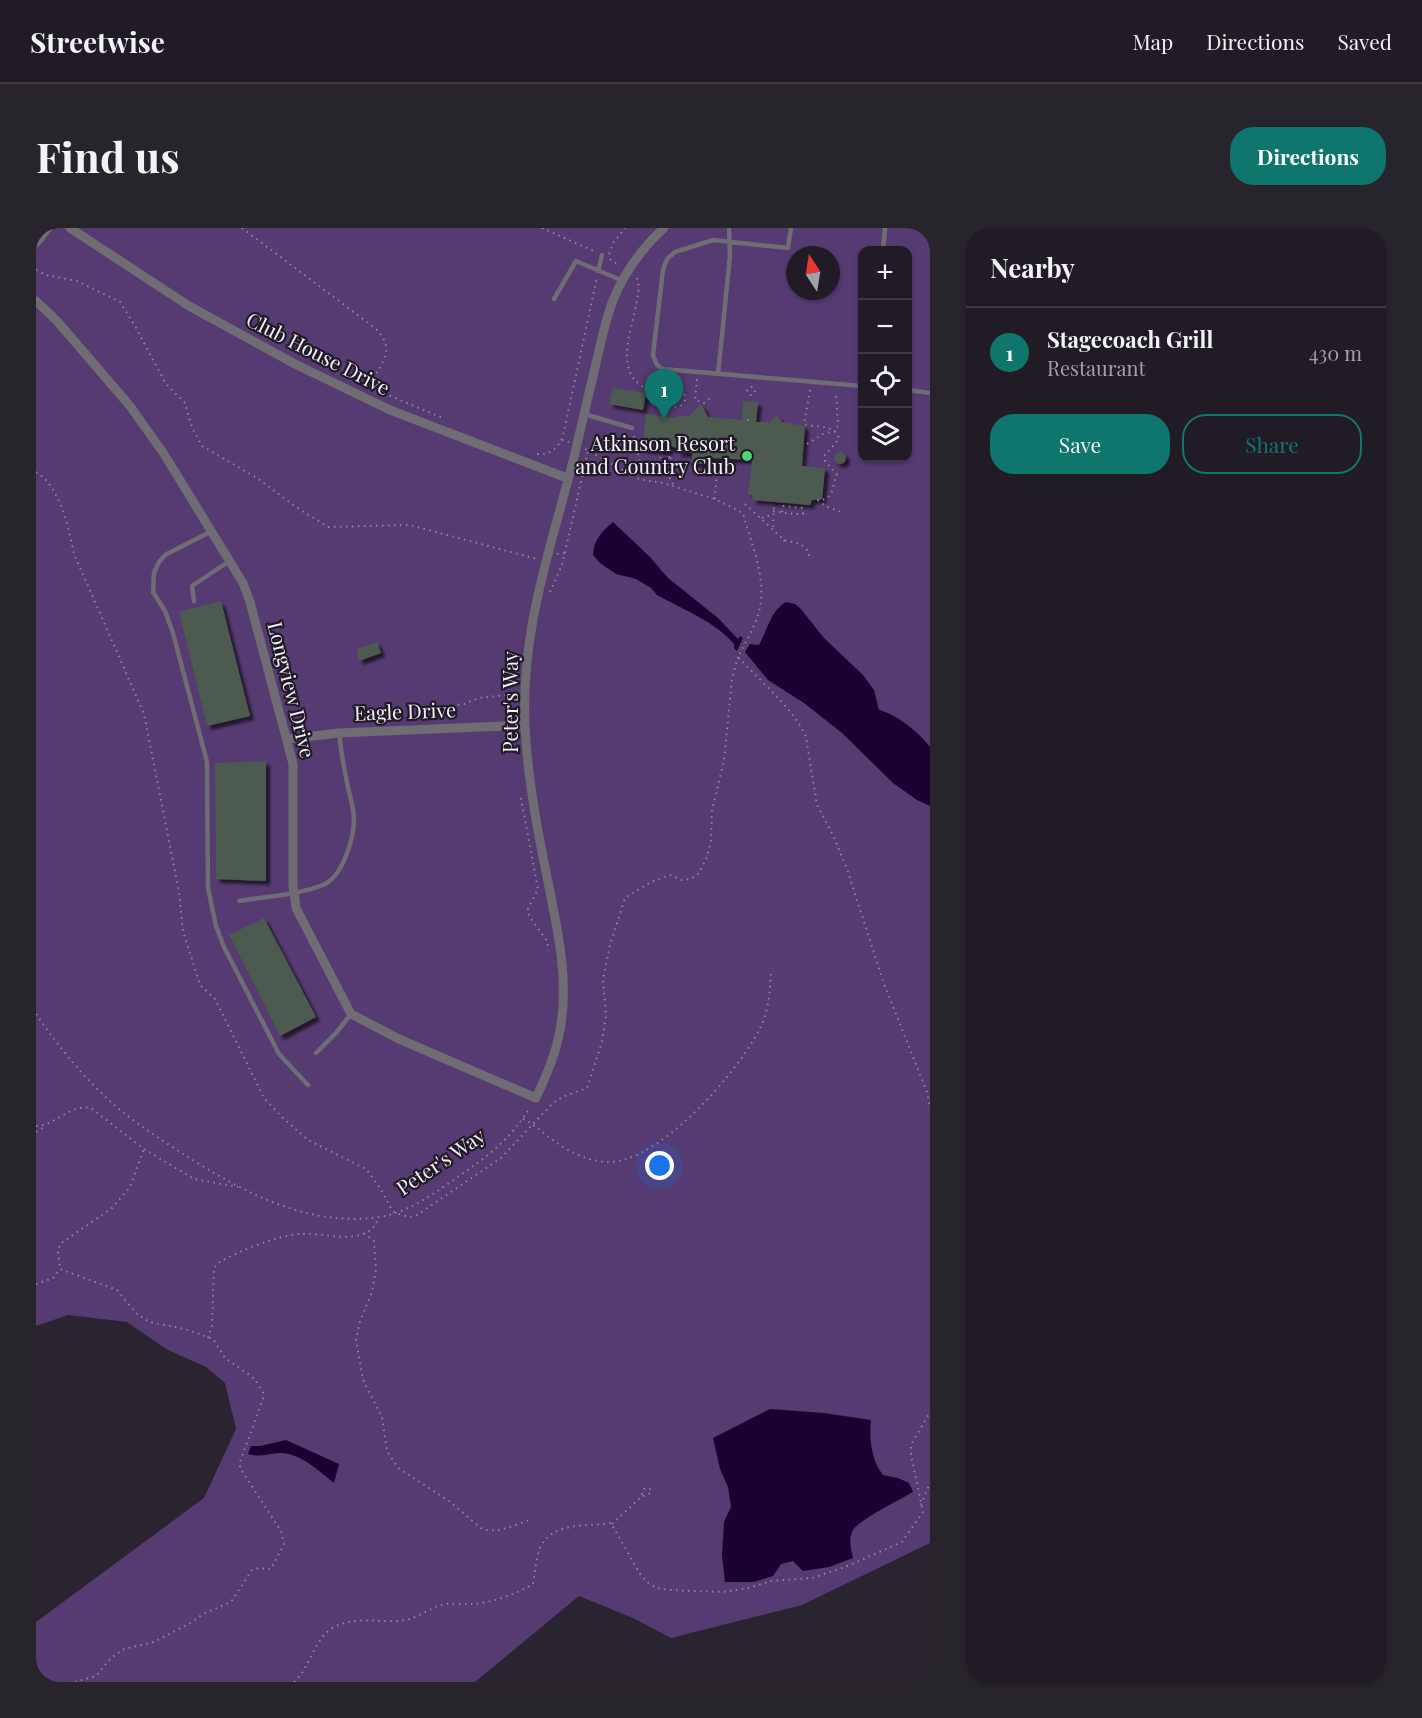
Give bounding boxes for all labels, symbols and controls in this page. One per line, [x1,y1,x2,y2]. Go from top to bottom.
text: Streetwise [30,23,165,60]
text: Map [1132,27,1173,55]
text: Directions [1206,27,1304,55]
text: Saved [1337,27,1392,55]
button: Directions [1230,127,1386,185]
text: Find us [36,128,180,184]
north arrow [786,246,840,300]
map controls [858,246,912,462]
button: + [858,246,912,300]
text: Nearby [990,250,1075,285]
button: − [858,300,912,354]
street label: Club House Drive [242,305,395,400]
text: Stagecoach Grill [1047,324,1213,354]
text: 1 [1006,339,1013,366]
text: 430 m [1309,339,1362,366]
button: locate [858,354,912,408]
text: Restaurant [1047,354,1146,381]
pin: 1 [644,370,684,419]
button: layers [858,408,912,462]
button: Save [990,414,1170,474]
button: Share [1182,414,1362,474]
place label: Atkinson Resort and Country Club [575,429,736,479]
marker: Atkinson Resort and Country Club [740,449,754,463]
street label: Longview Drive [263,619,322,760]
street label: Peter's Way [496,651,523,753]
street label: Eagle Drive [353,695,457,726]
street label: Peter's Way [390,1121,490,1200]
your location [645,1151,674,1180]

